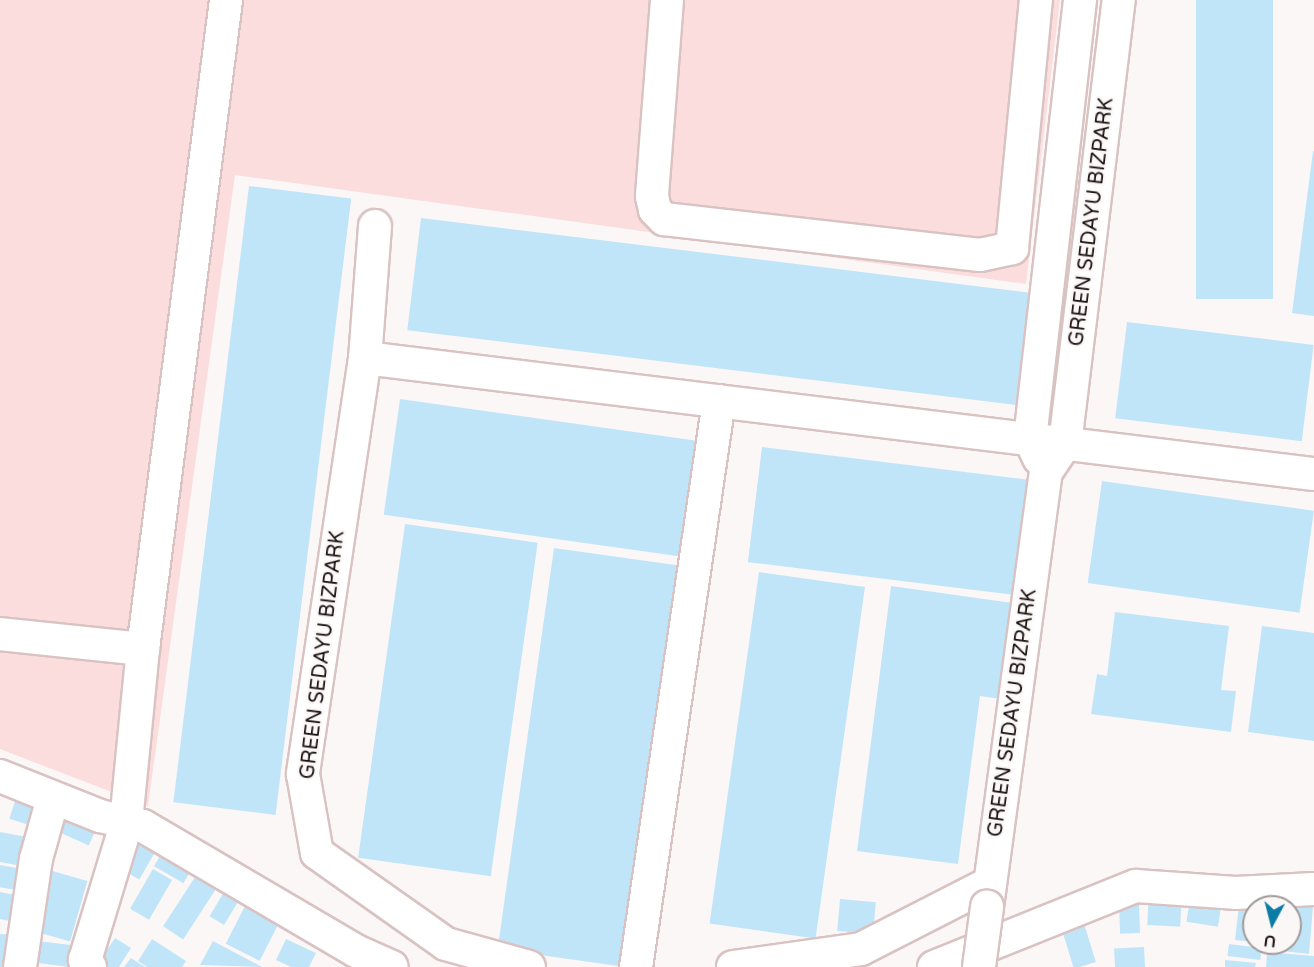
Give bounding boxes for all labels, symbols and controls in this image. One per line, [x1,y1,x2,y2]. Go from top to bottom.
street label: GREEN SEDAYU BIZPARK [1065,96,1119,348]
street label: GREEN SEDAYU BIZPARK [296,529,350,781]
street label: GREEN SEDAYU BIZPARK [984,587,1042,839]
north arrow [1242,895,1302,955]
text: U [1263,930,1277,952]

